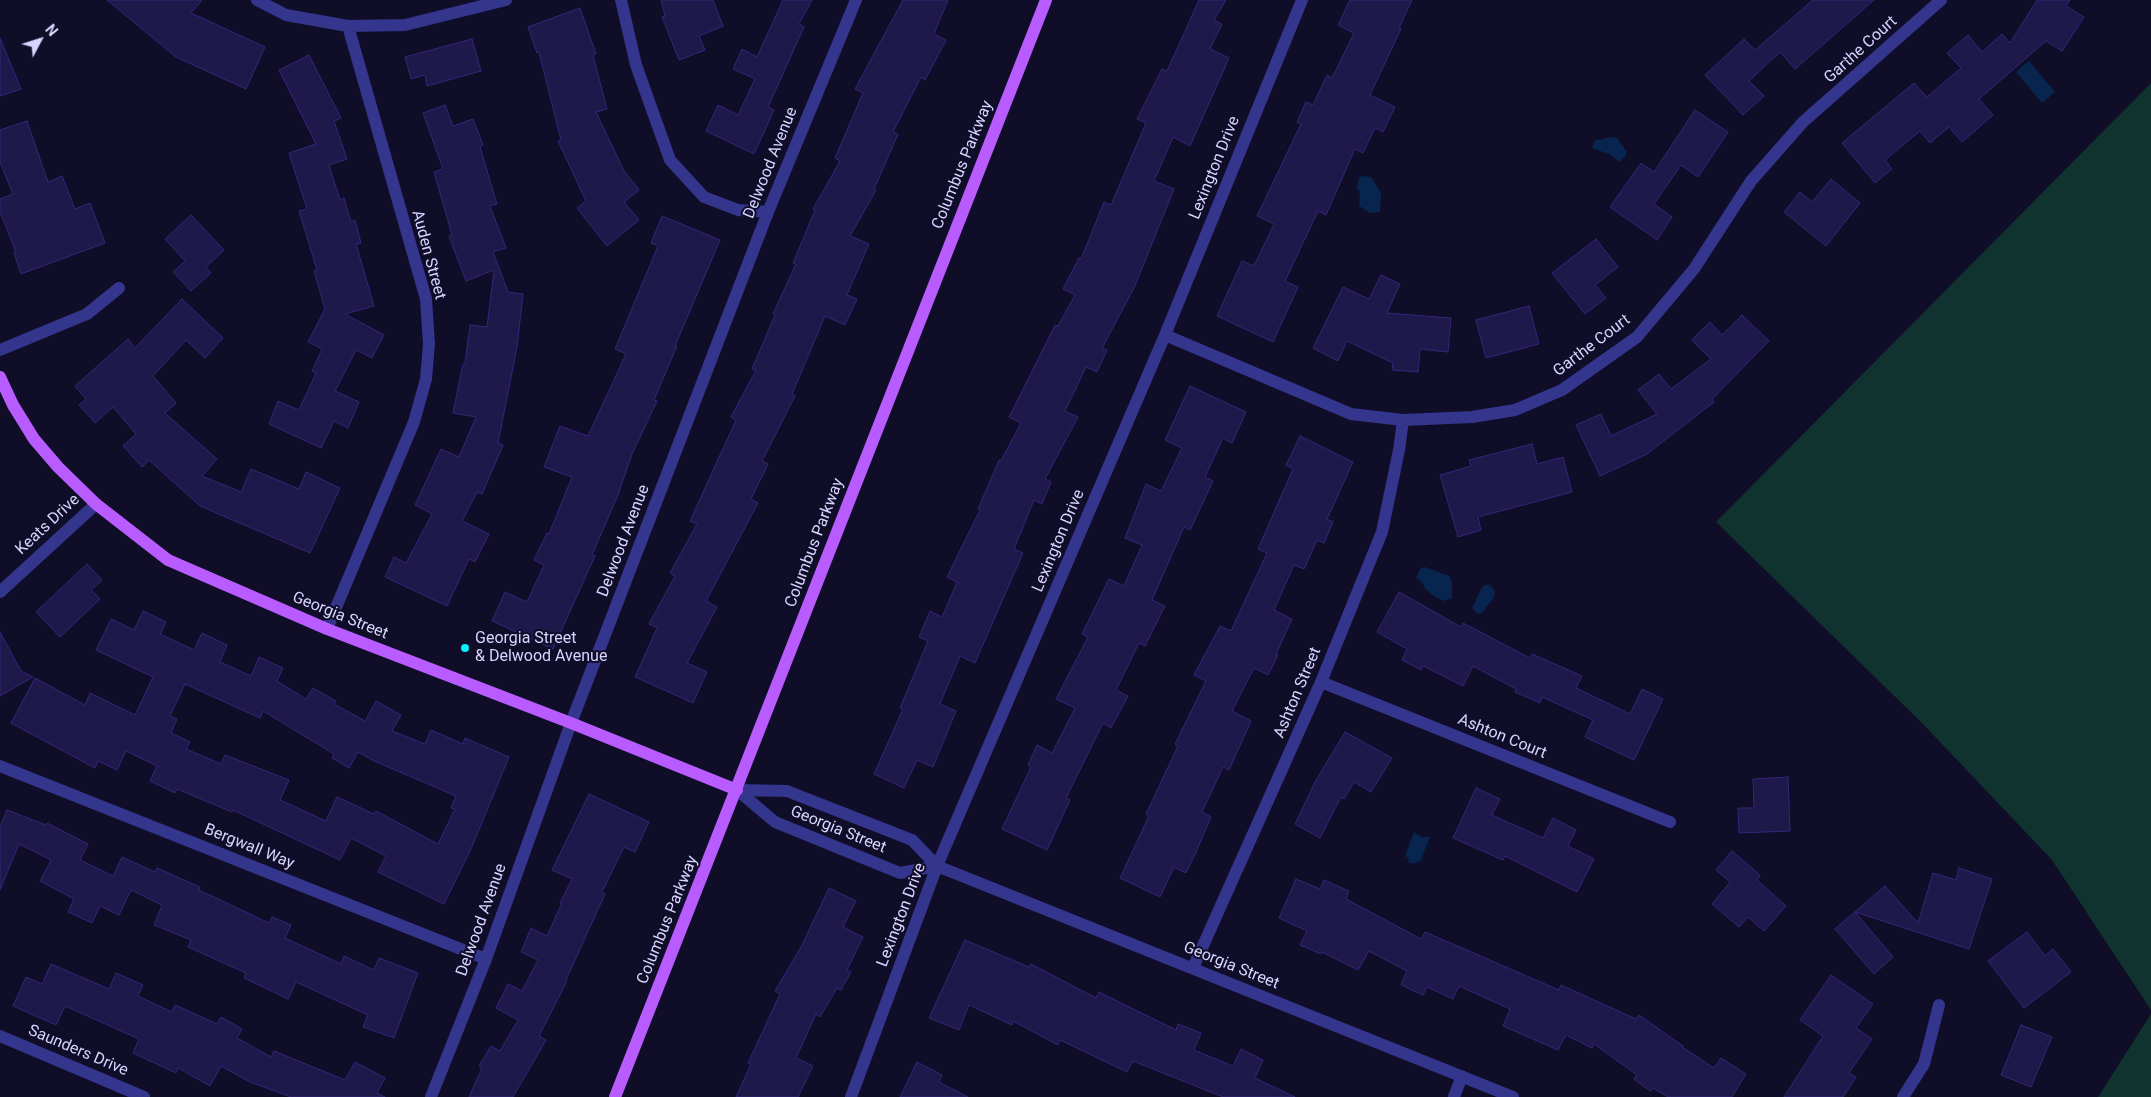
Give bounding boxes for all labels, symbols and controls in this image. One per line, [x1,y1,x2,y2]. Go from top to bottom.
street label: Garthe Court [1821,12,1901,88]
north arrow [15,15,65,65]
text: N [42,21,61,39]
street label: Columbus Parkway [928,98,998,232]
street label: Delwood Avenue [740,104,802,222]
street label: Lexington Drive [1186,114,1244,222]
street label: Auden Street [407,208,449,302]
street label: Garthe Court [1550,311,1634,381]
street label: Columbus Parkway [782,476,848,610]
street label: Delwood Avenue [594,482,654,600]
street label: Lexington Drive [1029,487,1089,595]
street label: Keats Drive [12,491,84,559]
street label: Georgia Street [289,588,391,644]
place label: Georgia Street & Delwood Avenue [475,629,607,667]
marker: Georgia Street & Delwood Avenue [459,642,471,654]
street label: Ashton Street [1270,645,1326,741]
street label: Ashton Court [1455,711,1549,763]
street label: Georgia Street [787,802,889,858]
street label: Bergwall Way [201,820,297,874]
street label: Columbus Parkway [633,853,703,987]
street label: Lexington Drive [873,860,931,970]
street label: Delwood Avenue [453,861,511,979]
street label: Georgia Street [1180,938,1282,994]
street label: Saunders Drive [25,1021,131,1081]

